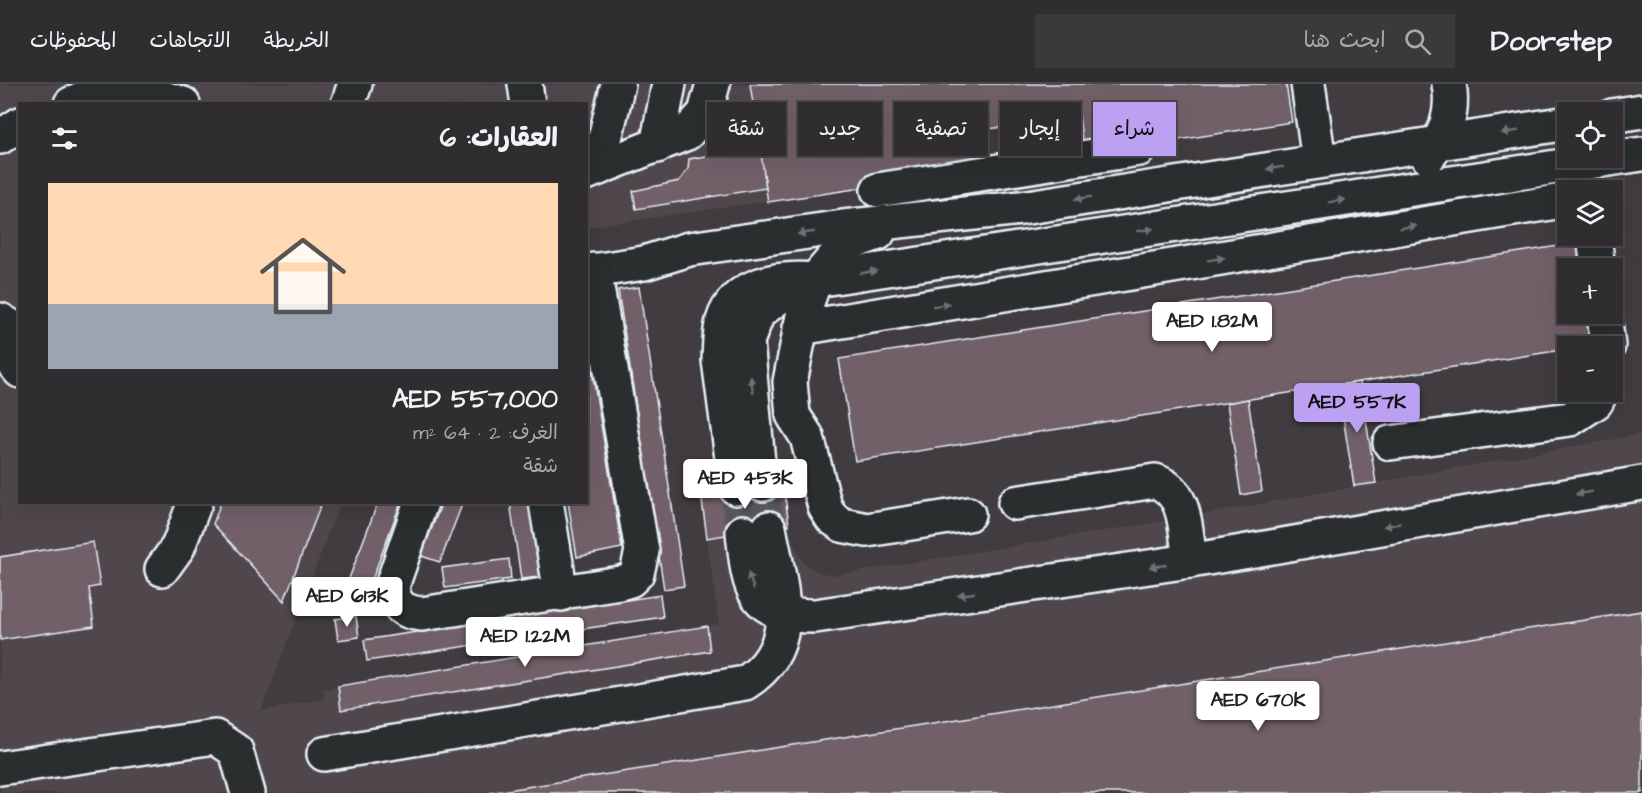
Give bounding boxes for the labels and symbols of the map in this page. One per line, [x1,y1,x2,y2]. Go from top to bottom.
one-way arrow [1500,128,1519,137]
one-way arrow [1266,164,1285,173]
one-way arrow [1073,194,1092,203]
one-way arrow [1328,196,1347,205]
one-way arrow [1399,222,1418,231]
one-way arrow [1135,225,1154,234]
one-way arrow [796,228,815,237]
one-way arrow [1207,254,1226,263]
one-way arrow [859,267,878,276]
one-way arrow [932,300,951,309]
pin: AED 1.82M [1143,302,1281,353]
one-way arrow [748,375,757,394]
pin: AED 557K [1295,383,1419,434]
pin: AED 453K [683,459,807,510]
one-way arrow [1575,488,1594,497]
one-way arrow [1382,521,1401,530]
one-way arrow [1149,561,1168,570]
one-way arrow [745,572,755,590]
pin: AED 613K [285,577,409,628]
one-way arrow [956,590,975,599]
pin: AED 1.22M [456,617,594,668]
pin: AED 670K [1196,681,1320,732]

